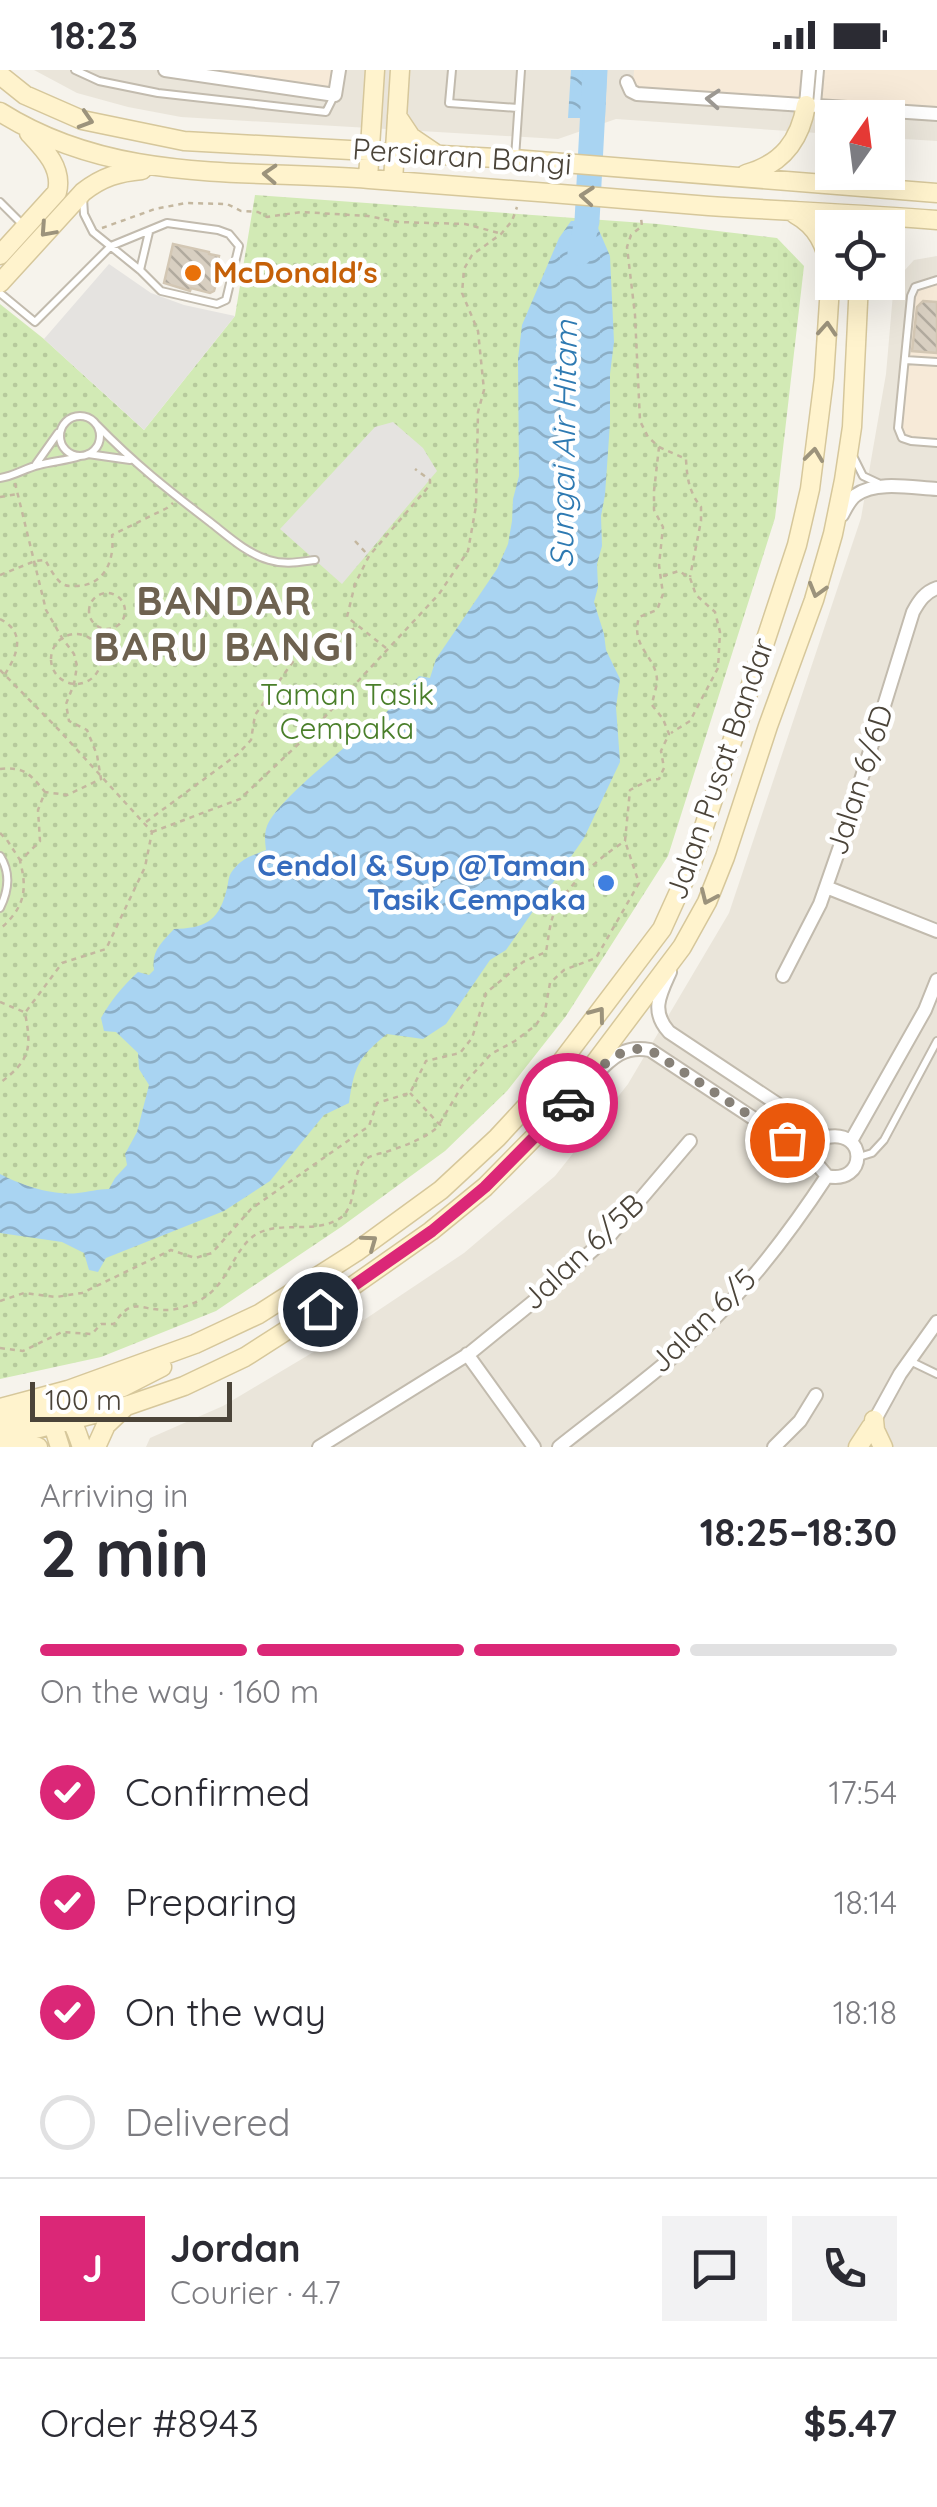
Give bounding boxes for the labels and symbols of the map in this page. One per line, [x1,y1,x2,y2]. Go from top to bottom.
one-way arrow [705,89,721,110]
north arrow [815,100,905,190]
one-way arrow [76,108,93,129]
street label: Persiaran Bangi [351,129,573,183]
one-way arrow [262,164,278,185]
one-way arrow [578,185,594,207]
one-way arrow [41,219,59,237]
place label: McDonald's [213,253,378,291]
marker: McDonald's [182,262,204,284]
water label: Sungai Air Hitam [541,319,585,568]
one-way arrow [816,321,838,337]
one-way arrow [803,447,824,463]
district label: BANDAR BARU BANGI [93,575,357,671]
one-way arrow [808,581,829,598]
street label: Jalan Pusat Bandar [656,632,782,905]
park label: Taman Tasik Cempaka [260,675,434,747]
street label: Jalan 6/6D [817,700,901,859]
place label: Cendol & Sup @Taman Tasik Cempaka [257,846,586,918]
marker: Cendol & Sup @Taman Tasik Cempaka [595,872,617,894]
one-way arrow [701,886,721,904]
one-way arrow [586,1007,604,1025]
courier [518,1053,618,1153]
pin [745,1098,830,1183]
street label: Jalan 6/5B [513,1185,651,1318]
one-way arrow [358,1235,377,1254]
street label: Jalan 6/5 [641,1260,764,1381]
pin [278,1267,363,1352]
scale bar [30,1377,232,1422]

